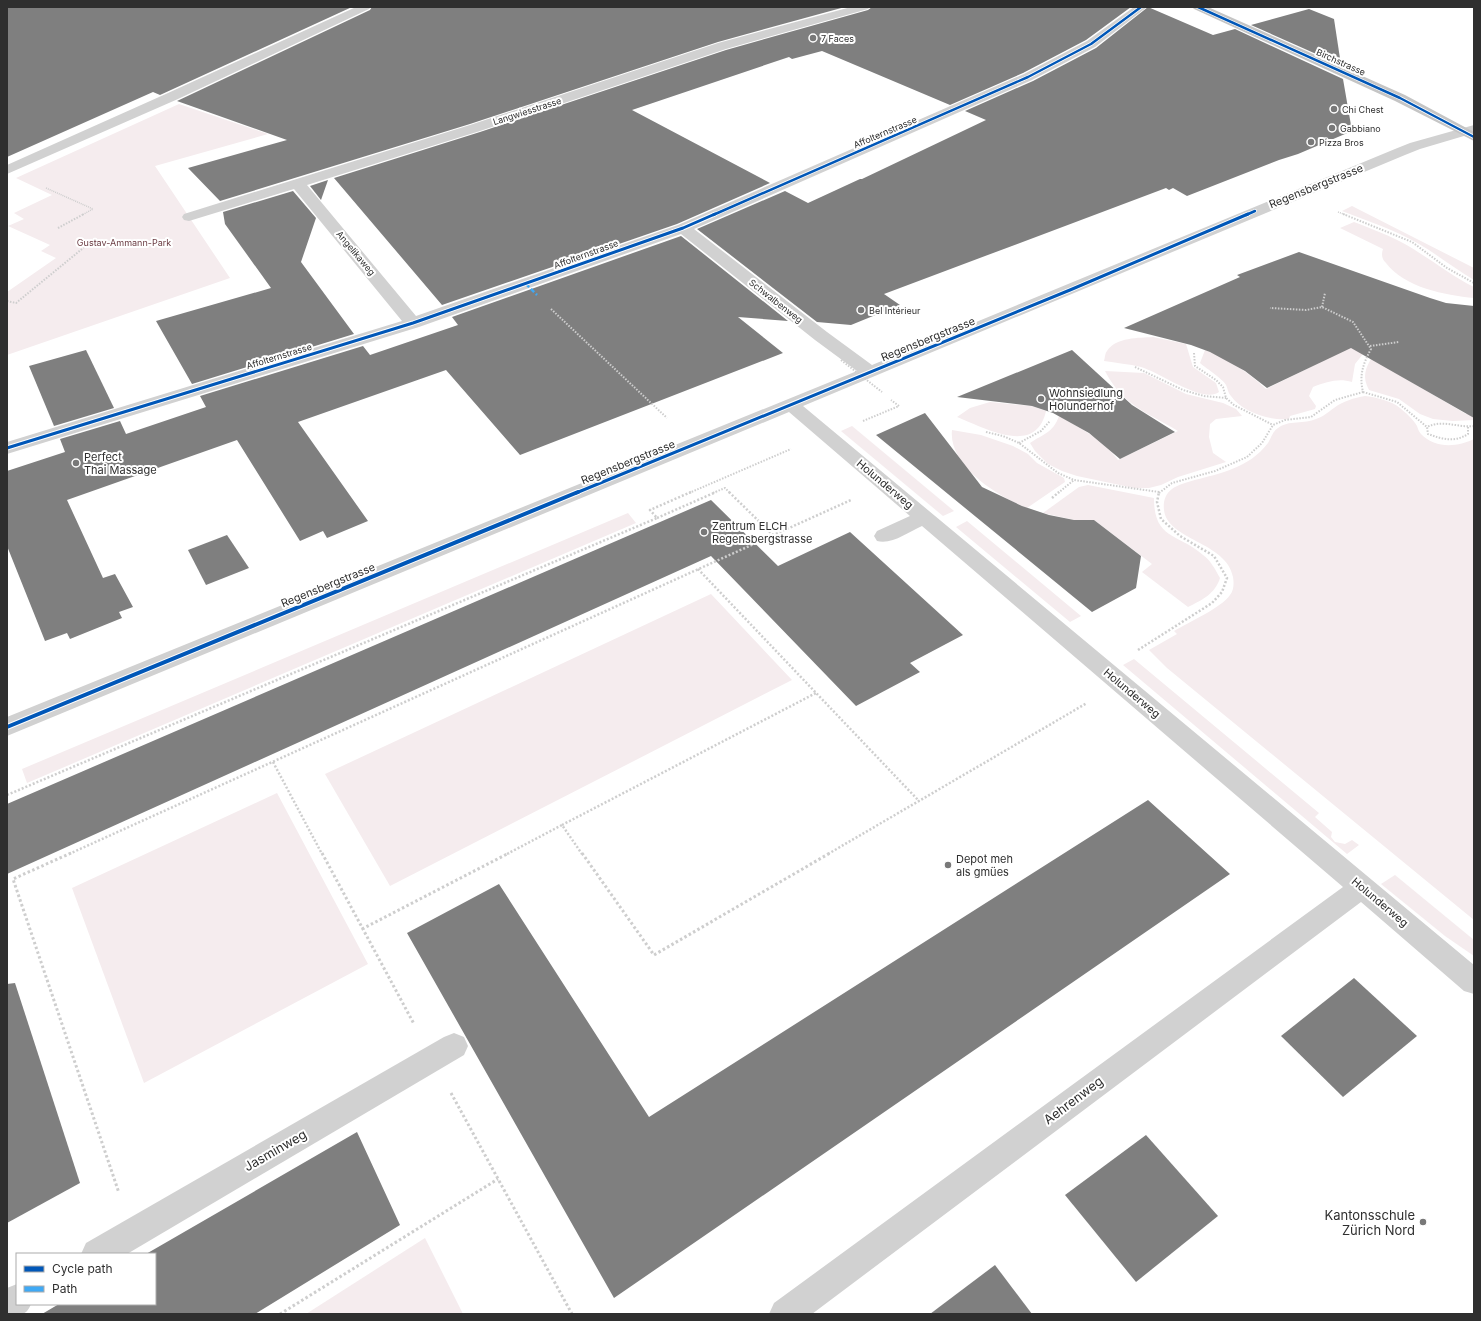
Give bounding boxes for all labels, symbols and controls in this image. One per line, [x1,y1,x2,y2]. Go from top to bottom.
marker: 7 Faces [808,33,818,43]
place label: 7 Faces [821,33,854,44]
street label: Birchstrasse [1315,46,1367,78]
street label: Langwiesstrasse [491,95,563,127]
marker: Chi Chest [1329,104,1339,114]
place label: Chi Chest [1342,104,1384,115]
street label: Affolternstrasse [852,114,918,150]
marker: Gabbiano [1327,123,1337,133]
place label: Gabbiano [1340,123,1381,134]
marker: Pizza Bros [1306,137,1316,147]
place label: Pizza Bros [1319,137,1364,148]
street label: Regensbergstrasse [1267,161,1365,211]
street label: Angelikaweg [334,229,378,277]
park label: Gustav-Ammann-Park [77,237,171,248]
street label: Affolternstrasse [552,237,620,271]
street label: Schwalbenweg [747,277,805,325]
marker: Bel Intérieur [856,305,866,315]
place label: Bel Intérieur [869,305,921,316]
street label: Regensbergstrasse [879,314,977,364]
street label: Affolternstrasse [245,341,313,371]
place label: Wohnsiedlung Holunderhof [1049,386,1123,413]
marker: Wohnsiedlung Holunderhof [1036,394,1046,404]
street label: Regensbergstrasse [579,437,677,487]
place label: Perfect Thai Massage [84,450,157,477]
street label: Holunderweg [854,456,916,512]
marker: Perfect Thai Massage [71,458,81,468]
place label: Zentrum ELCH Regensbergstrasse [712,519,812,546]
marker: Zentrum ELCH Regensbergstrasse [699,527,709,537]
street label: Regensbergstrasse [279,560,377,610]
street label: Holunderweg [1101,665,1163,721]
place label: Depot meh als gmües [956,852,1013,879]
marker: Depot meh als gmües [943,860,953,870]
street label: Holunderweg [1349,874,1411,930]
street label: Aehrenweg [1040,1073,1106,1127]
street label: Jasminweg [241,1126,309,1174]
place label: Kantonsschule Zürich Nord [1324,1207,1415,1238]
marker: Kantonsschule Zürich Nord [1418,1217,1428,1227]
legend [16,1253,156,1305]
text: Cycle path [52,1261,113,1276]
text: Path [52,1281,77,1296]

